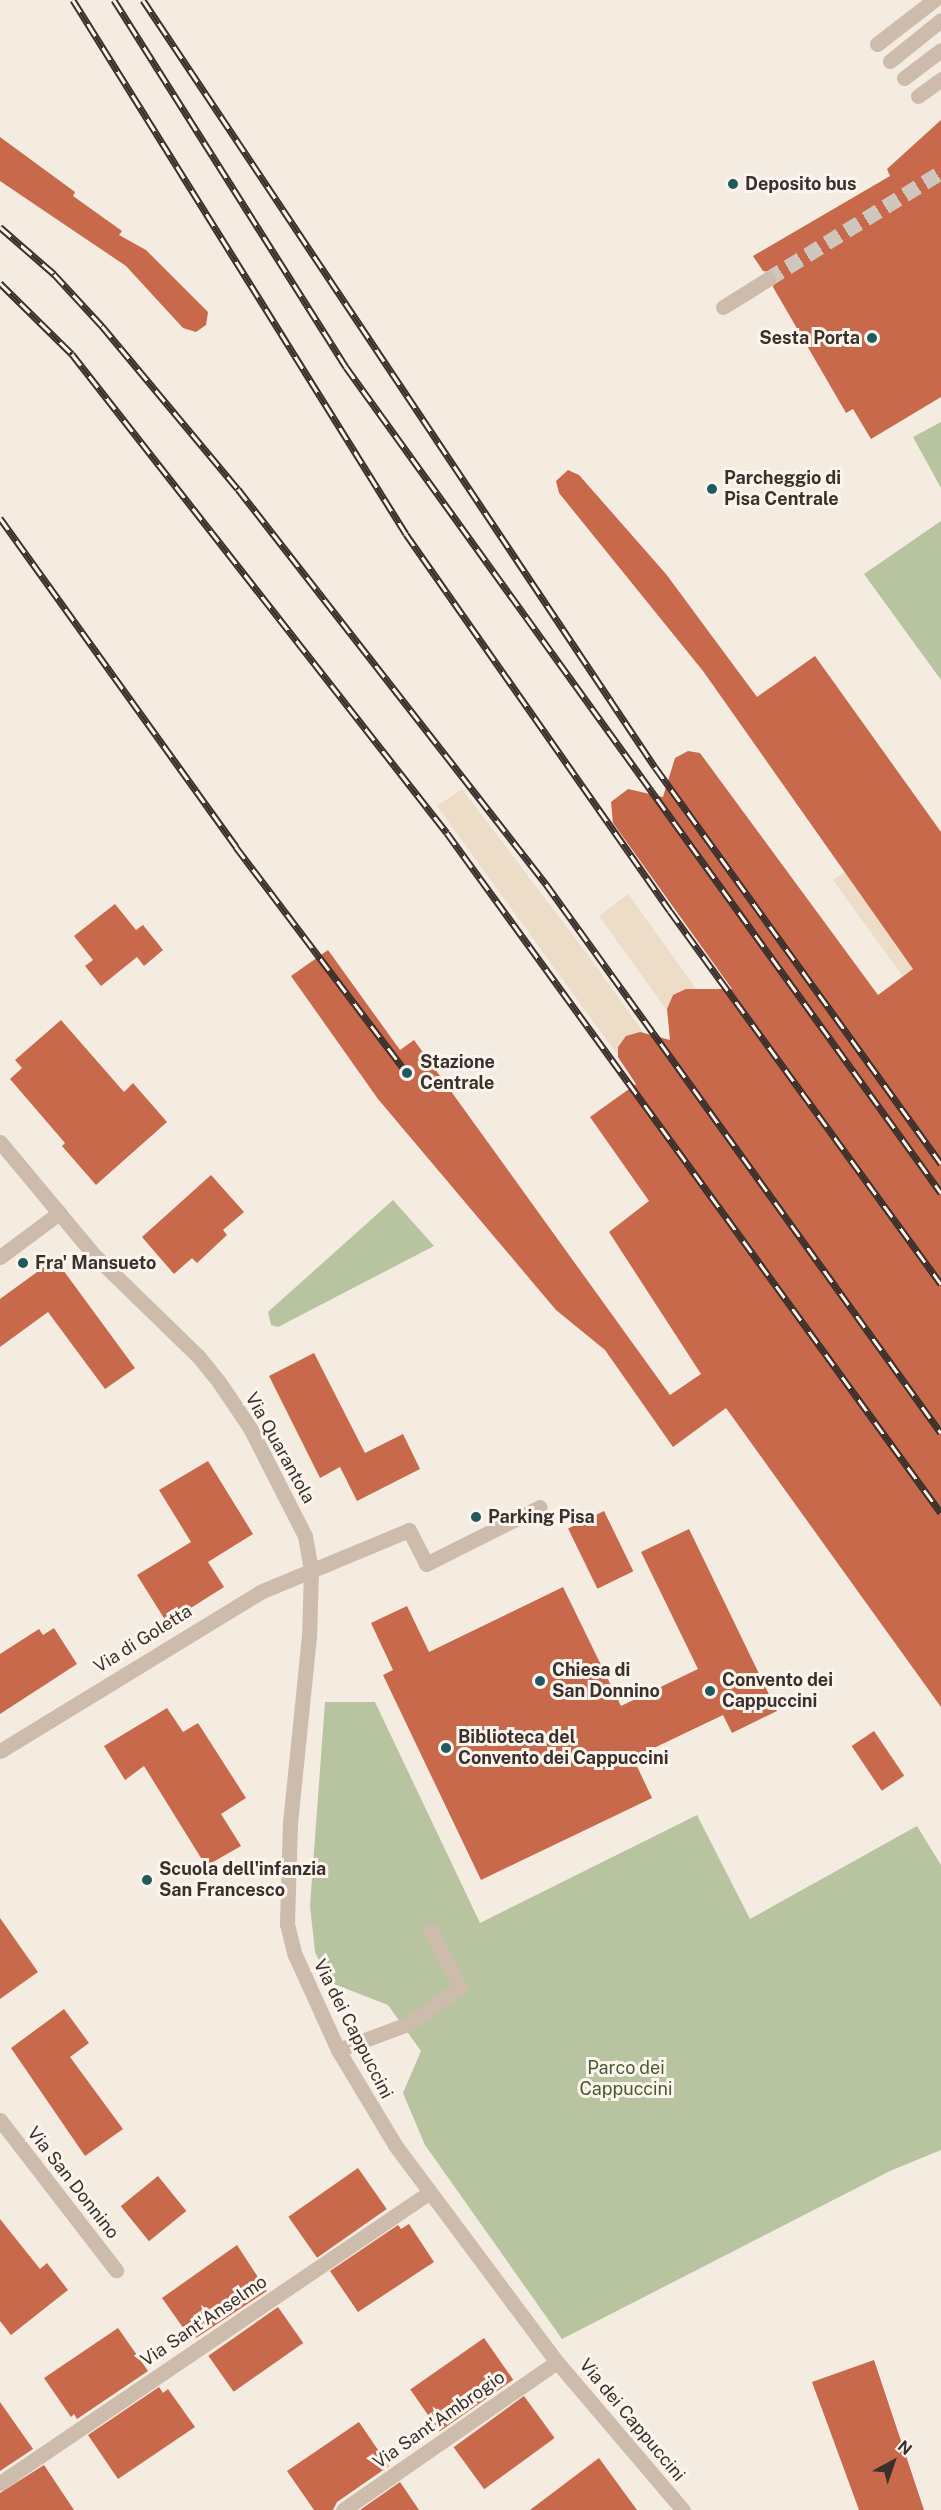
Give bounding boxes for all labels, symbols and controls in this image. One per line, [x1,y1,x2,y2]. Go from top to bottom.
place label: Deposito bus [745,173,857,195]
marker: Deposito bus [726,177,740,191]
place label: Sesta Porta [759,327,860,349]
marker: Sesta Porta [865,331,879,345]
place label: Parcheggio di Pisa Centrale [724,468,841,510]
marker: Parcheggio di Pisa Centrale [705,482,719,496]
place label: Stazione Centrale [420,1052,495,1094]
marker: Stazione Centrale [398,1064,416,1082]
place label: Fra' Mansueto [35,1252,156,1274]
marker: Fra' Mansueto [16,1256,30,1270]
street label: Via Quarantola [241,1389,319,1507]
place label: Parking Pisa [488,1506,595,1528]
marker: Parking Pisa [469,1510,483,1524]
street label: Via di Goletta [90,1600,196,1678]
place label: Chiesa di San Donnino [552,1660,660,1702]
place label: Convento dei Cappuccini [722,1670,833,1712]
marker: Chiesa di San Donnino [533,1674,547,1688]
marker: Convento dei Cappuccini [703,1684,717,1698]
place label: Biblioteca del Convento dei Cappuccini [458,1727,669,1770]
marker: Biblioteca del Convento dei Cappuccini [439,1741,453,1755]
place label: Scuola dell'infanzia San Francesco [159,1859,326,1902]
marker: Scuola dell'infanzia San Francesco [140,1873,154,1887]
street label: Via dei Cappuccini [309,1956,397,2102]
park label: Parco dei Cappuccini [580,2058,672,2100]
street label: Via San Donnino [23,2123,123,2243]
street label: Via Sant'Anselmo [137,2271,271,2371]
street label: Via dei Cappuccini [574,2354,690,2486]
street label: Via Sant'Ambrogio [369,2366,509,2474]
north arrow [863,2432,923,2492]
text: N [894,2437,916,2459]

